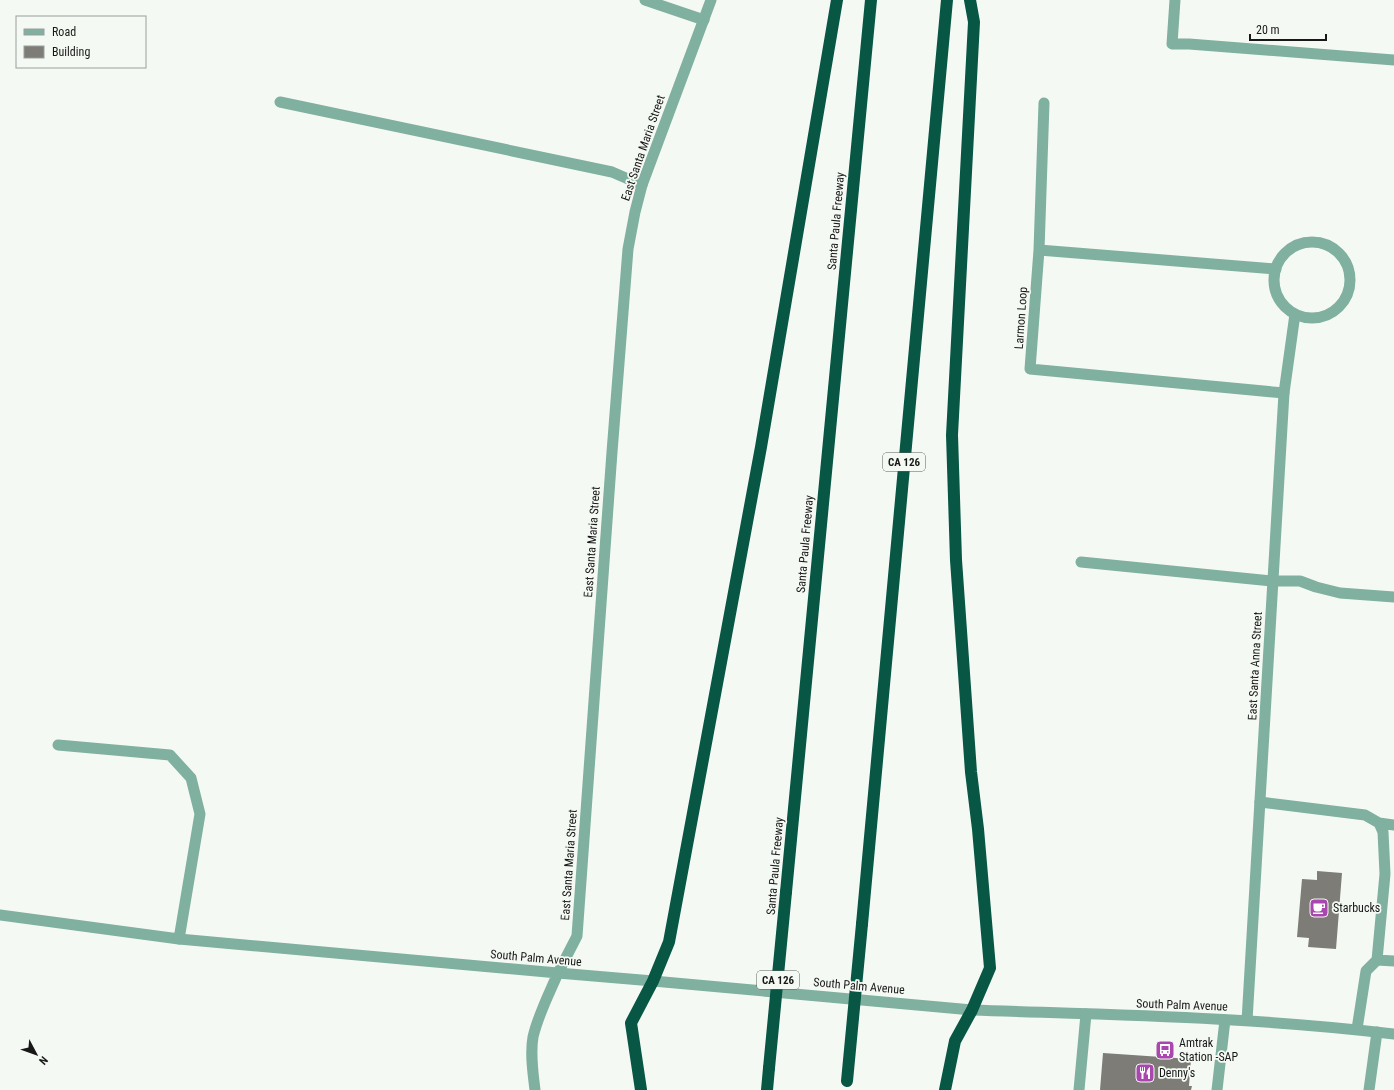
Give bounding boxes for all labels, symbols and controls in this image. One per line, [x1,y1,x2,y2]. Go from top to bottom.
legend [16,16,146,68]
scale bar [1250,16,1326,42]
text: 20 m [1256,23,1280,37]
text: Road [52,25,76,39]
text: Building [52,45,90,59]
street label: East Santa Maria Street [618,93,668,203]
street label: Santa Paula Freeway [825,172,847,270]
street label: Larmon Loop [1012,286,1030,350]
road number: CA 126 [883,453,925,471]
street label: East Santa Maria Street [581,486,603,598]
street label: Santa Paula Freeway [794,495,816,593]
street label: East Santa Anna Street [1245,611,1265,721]
street label: East Santa Maria Street [558,809,580,921]
street label: Santa Paula Freeway [764,817,786,915]
cafe icon: Starbucks [1308,897,1330,919]
place label: Starbucks [1333,901,1380,915]
street label: South Palm Avenue [490,947,583,969]
road number: CA 126 [757,971,799,989]
street label: South Palm Avenue [813,975,906,997]
street label: South Palm Avenue [1136,996,1228,1014]
north arrow [16,1034,56,1074]
place label: Amtrak Station -SAP [1179,1036,1239,1064]
bus stop icon: Amtrak Station -SAP [1154,1039,1176,1061]
text: N [36,1053,50,1067]
restaurant icon: Denny's [1134,1062,1156,1084]
place label: Denny's [1159,1066,1195,1080]

